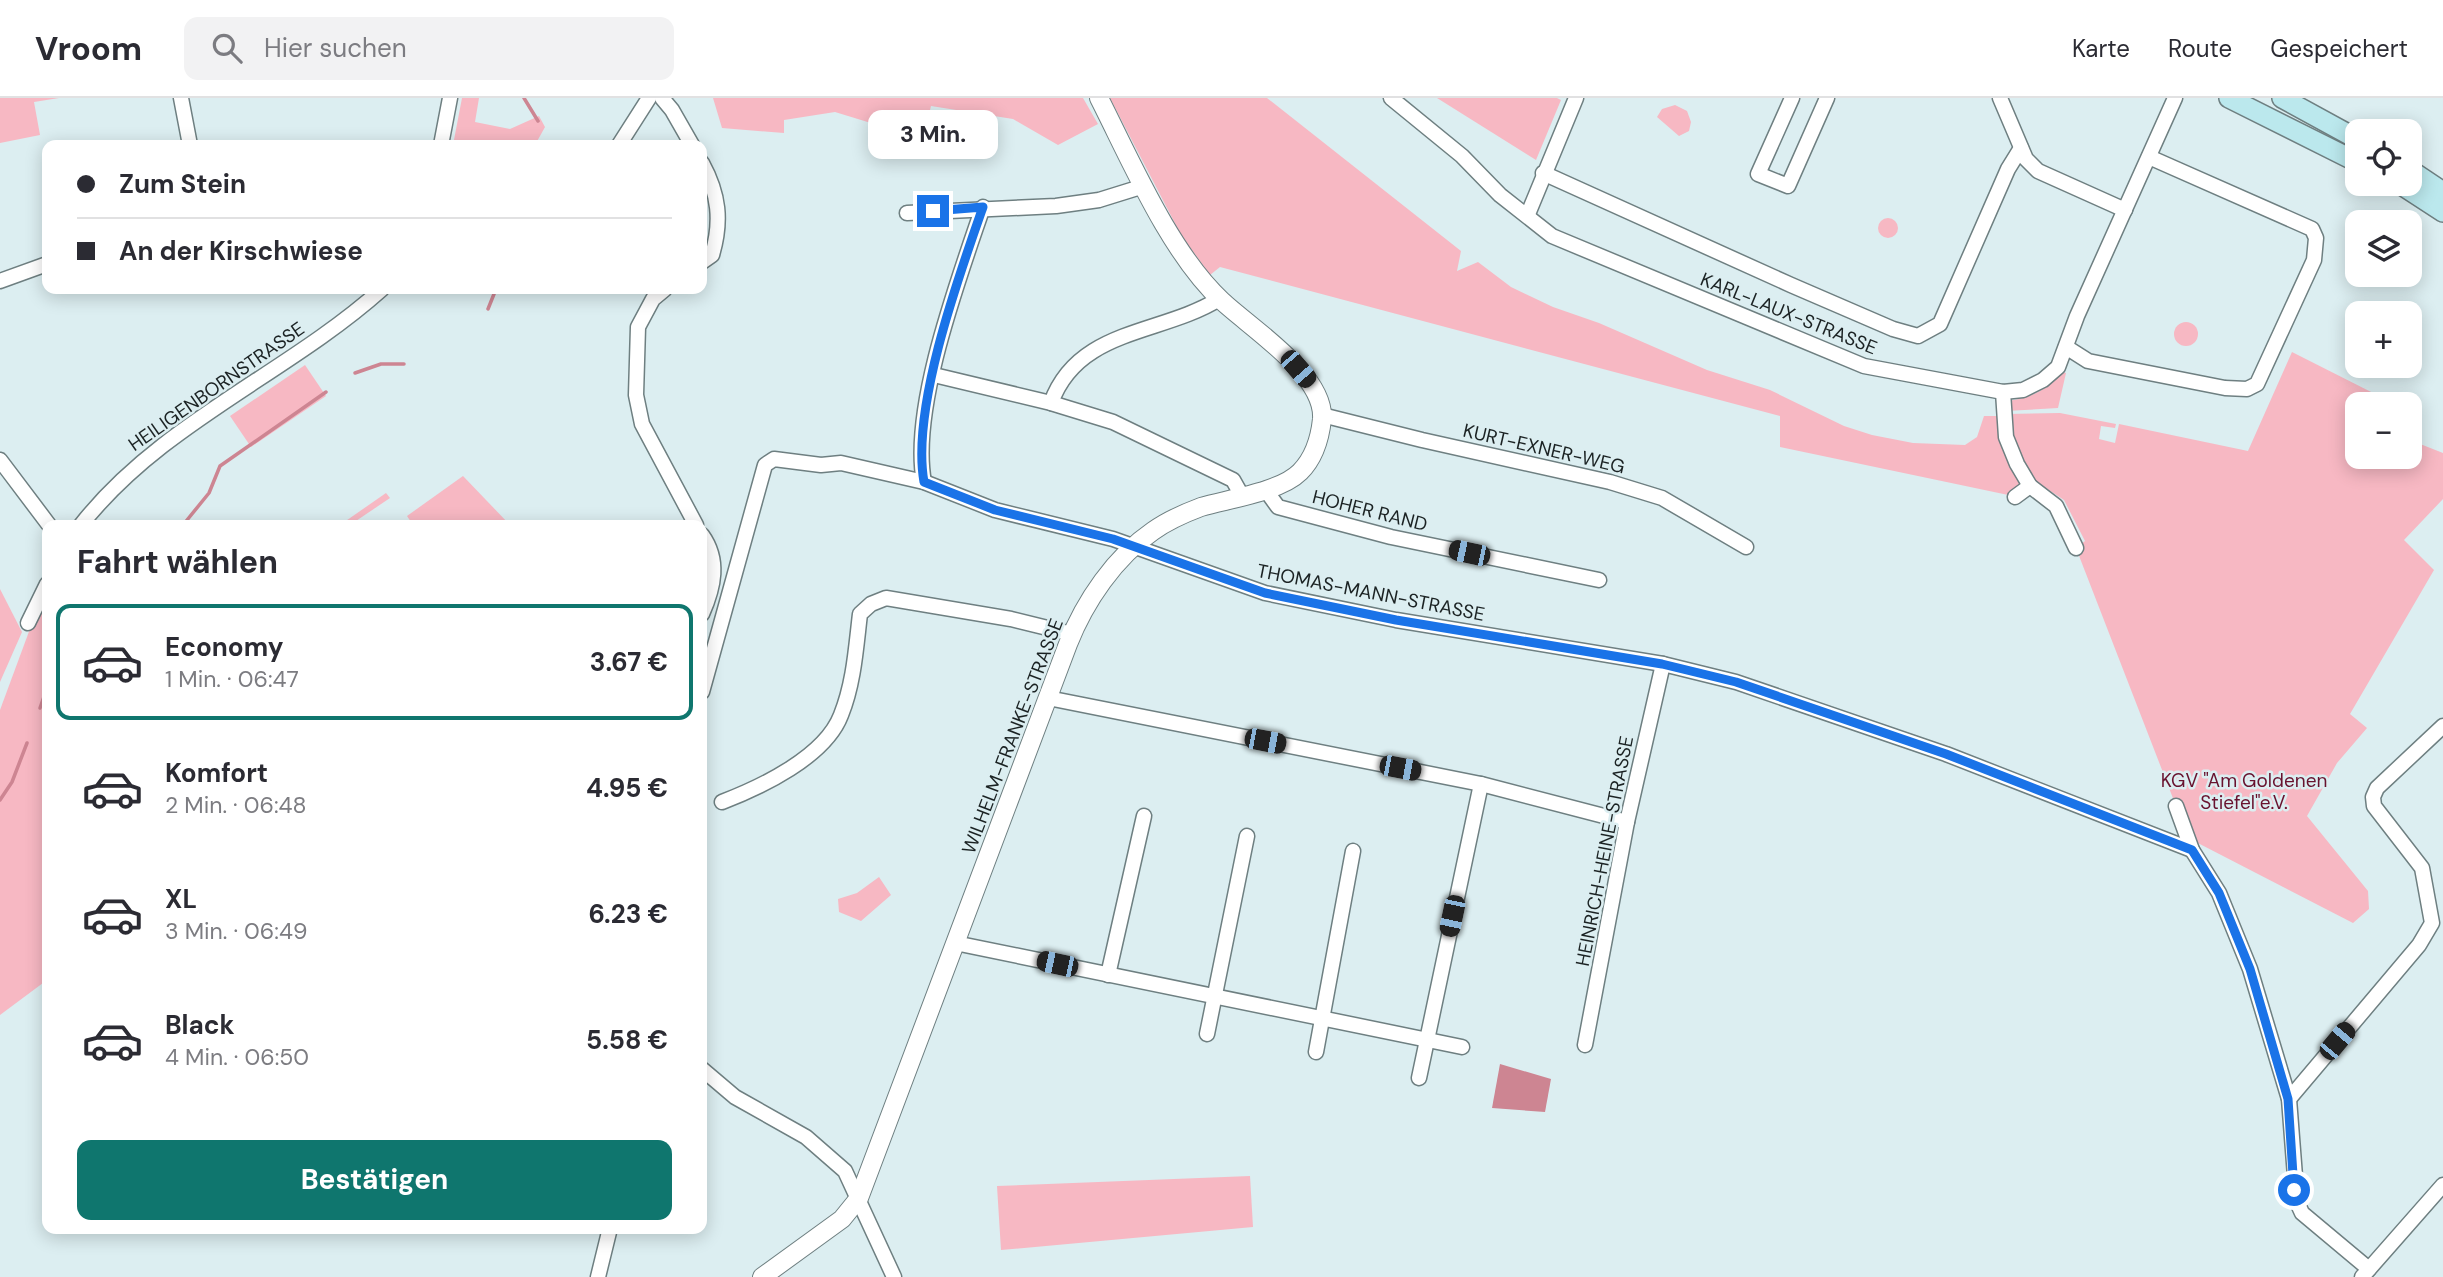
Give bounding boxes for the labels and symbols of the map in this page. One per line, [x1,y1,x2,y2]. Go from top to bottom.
callout: 3 Min. [868,109,998,158]
route end [917,195,949,227]
street label: KARL-LAUX-STRASSE [1697,267,1881,360]
street label: HEILIGENBORNSTRASSE [123,316,309,457]
car [1277,346,1320,392]
street label: KURT-EXNER-WEG [1461,418,1627,479]
street label: HOHER RAND [1310,484,1430,537]
car [1447,538,1492,568]
street label: THOMAS-MANN-STRASSE [1255,558,1487,627]
street label: WILHELM-FRANKE-STRASSE [956,615,1069,857]
car [1243,727,1288,755]
street label: HEINRICH-HEINE-STRASSE [1570,734,1639,968]
car [1378,754,1423,782]
park label: KGV "Am Goldenen Stiefel"e.V. [2161,768,2327,815]
car [1438,893,1467,939]
car [1035,949,1080,979]
car [2316,1018,2359,1064]
route start [2278,1174,2310,1206]

